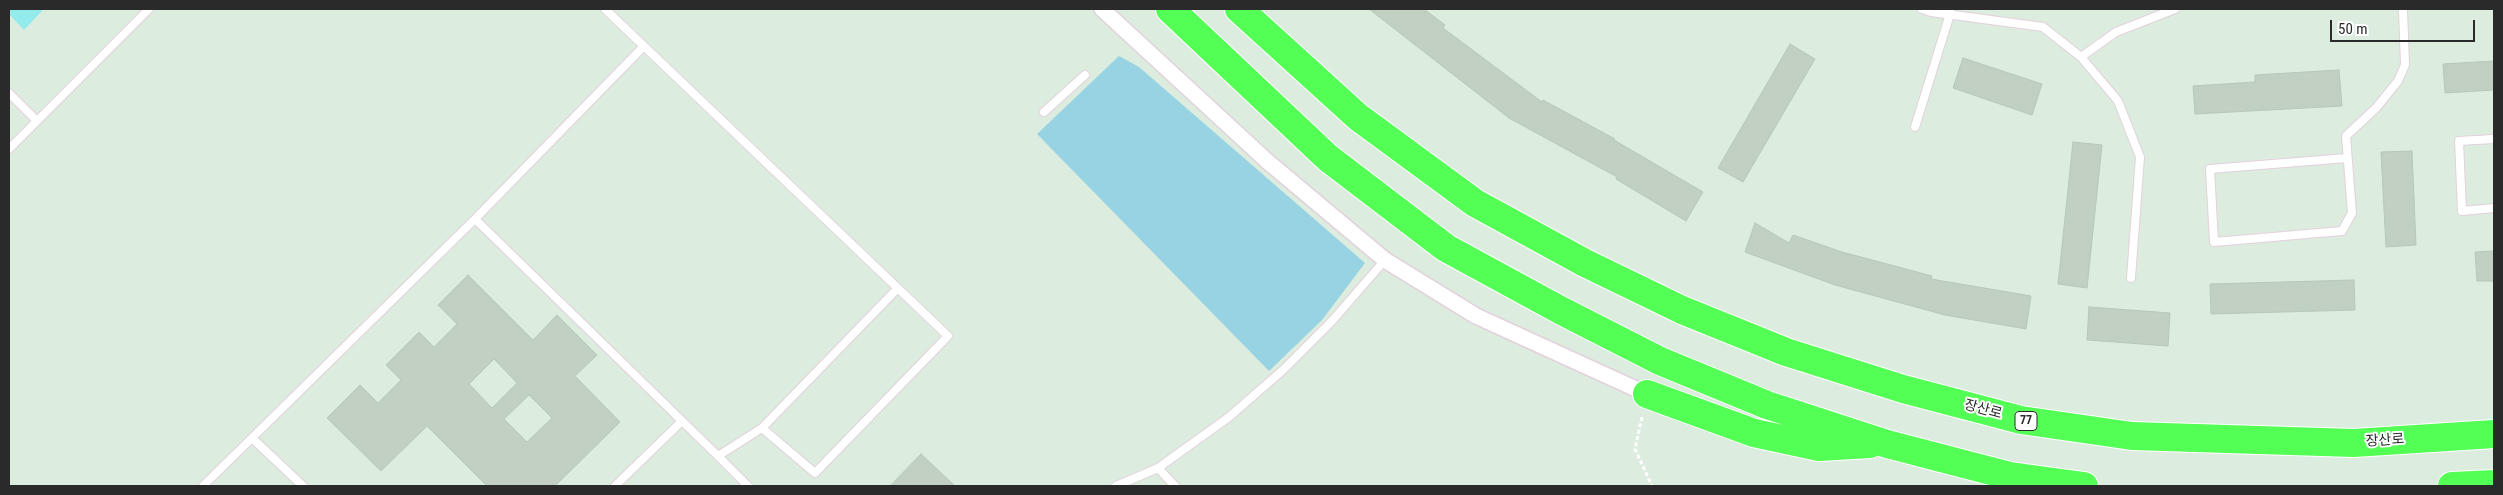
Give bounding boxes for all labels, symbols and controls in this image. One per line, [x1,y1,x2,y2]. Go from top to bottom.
scale bar [2333,10,2478,42]
text: 50 m [2338,20,2368,38]
street label: 장산로 [1962,397,2004,423]
road number: 77 [2015,412,2037,431]
street label: 장산로 [2365,431,2405,451]

